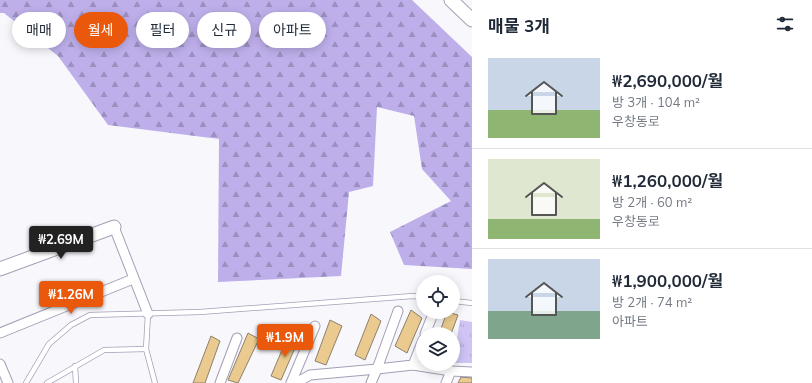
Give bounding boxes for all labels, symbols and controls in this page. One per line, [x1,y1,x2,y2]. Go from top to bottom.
chip: 매매 [12,12,66,48]
chip: 월세 [74,12,128,48]
chip: 필터 [136,12,189,48]
chip: 신규 [197,12,251,48]
chip: 아파트 [259,12,326,48]
icon: filters [774,13,796,35]
text: 매물 3개 [488,15,550,36]
text: ₩2,690,000/월 [612,70,723,91]
icon: home [520,74,568,122]
text: 방 3개 · 104 m² [612,94,700,110]
text: 우창동로 [612,113,660,129]
text: ₩1,260,000/월 [612,170,723,191]
icon: home [520,175,568,223]
text: 방 2개 · 60 m² [612,194,692,210]
text: 우창동로 [612,213,660,229]
pin: ₩2.69M [28,226,94,260]
text: ₩2.69M [38,231,84,247]
text: ₩1,900,000/월 [612,270,723,291]
map controls [416,275,460,371]
button: locate [416,275,460,319]
icon: home [520,275,568,323]
pin: ₩1.26M [38,281,104,315]
text: ₩1.26M [48,286,94,302]
text: 방 2개 · 74 m² [612,294,692,310]
text: 아파트 [612,313,648,329]
pin: ₩1.9M [257,324,313,358]
button: layers [416,327,460,371]
text: ₩1.9M [266,329,304,345]

